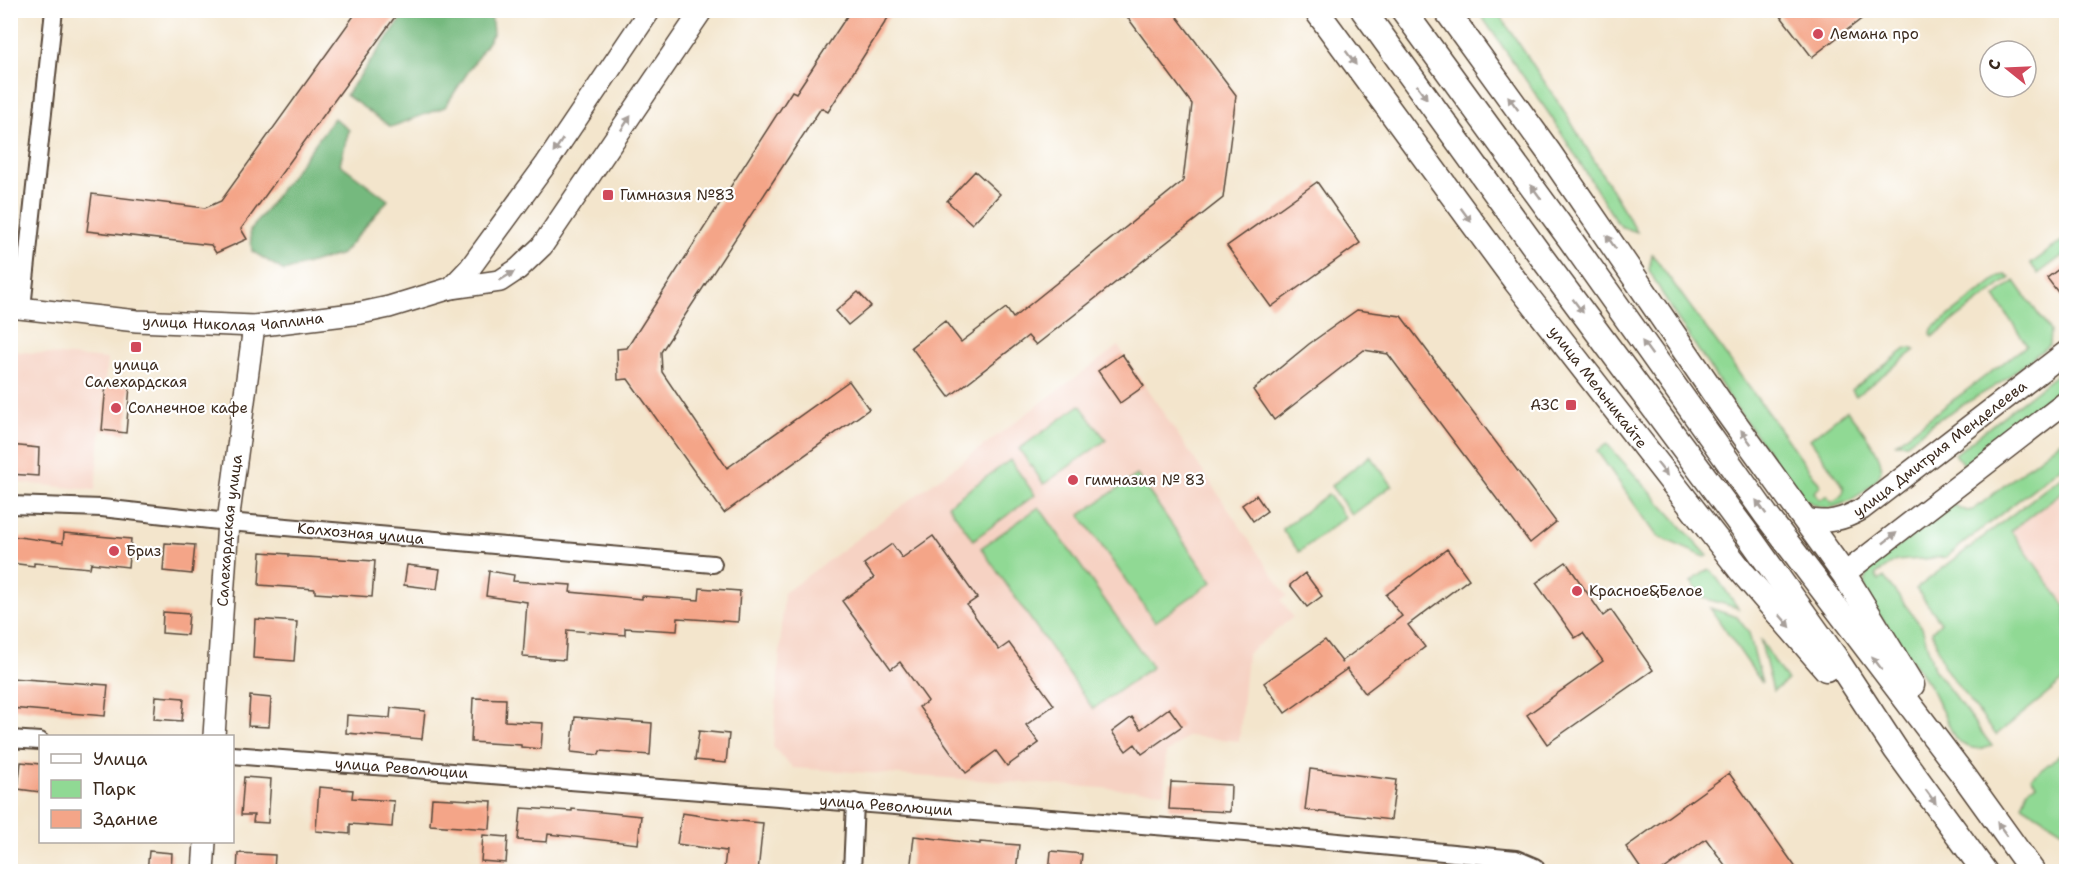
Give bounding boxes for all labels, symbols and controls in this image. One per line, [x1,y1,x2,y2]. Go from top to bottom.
place label: Лемана про [1830,24,1919,44]
marker: Лемана про [1811,27,1825,41]
north arrow [1978,39,2038,99]
one-way arrow [1345,49,1357,65]
text: С [1983,56,2006,72]
one-way arrow [1416,83,1428,99]
one-way arrow [1508,96,1520,111]
one-way arrow [620,115,632,131]
one-way arrow [552,137,564,153]
place label: Гимназия №83 [620,185,735,205]
one-way arrow [1530,185,1542,200]
marker: Гимназия №83 [601,188,615,202]
one-way arrow [1460,207,1472,222]
one-way arrow [1605,235,1617,251]
one-way arrow [499,270,515,281]
one-way arrow [1572,298,1584,314]
street label: улица Николая Чаплина [142,308,325,336]
street label: улица Мельникайте [1544,322,1652,452]
marker: улица Салехардская [129,340,143,354]
one-way arrow [1642,340,1654,355]
place label: улица Салехардская [85,355,187,392]
street label: улица Дмитрия Менделеева [1850,375,2031,522]
place label: АЗС [1530,395,1559,415]
place label: Солнечное кафе [128,398,248,418]
marker: АЗС [1564,398,1578,412]
marker: Солнечное кафе [109,401,123,415]
one-way arrow [1740,430,1752,446]
street label: Салехардская улица [212,453,247,607]
one-way arrow [1656,461,1669,477]
place label: гимназия № 83 [1085,470,1205,490]
marker: гимназия № 83 [1066,473,1080,487]
one-way arrow [1755,499,1767,515]
street label: Колхозная улица [296,518,426,549]
one-way arrow [1882,532,1898,544]
place label: Бриз [126,541,161,561]
marker: Бриз [107,544,121,558]
place label: Красное&Белое [1589,581,1703,601]
marker: Красное&Белое [1570,584,1584,598]
one-way arrow [1778,613,1791,629]
one-way arrow [1871,655,1884,671]
legend [39,735,234,843]
text: Улица [93,747,147,771]
street label: улица Революции [334,753,469,783]
text: Парк [93,777,136,801]
one-way arrow [1925,789,1937,805]
street label: улица Революции [819,790,954,820]
text: Здание [93,807,158,831]
one-way arrow [1996,822,2008,838]

